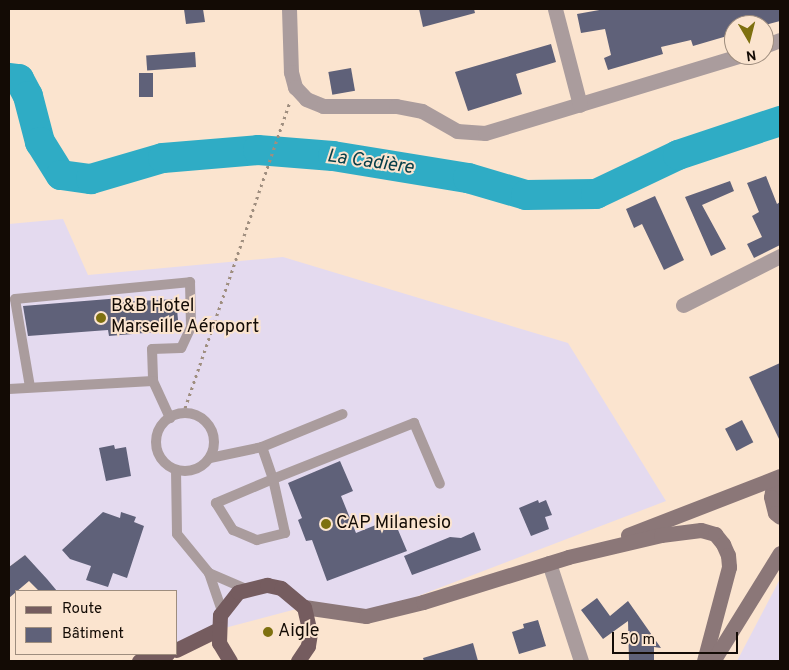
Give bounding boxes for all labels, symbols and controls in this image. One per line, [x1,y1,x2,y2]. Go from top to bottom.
north arrow [724,15,774,65]
text: N [745,45,757,63]
water label: La Cadière [325,146,415,180]
place label: B&B Hotel Marseille Aéroport [111,297,260,340]
marker: B&B Hotel Marseille Aéroport [95,312,107,324]
place label: CAP Milanesio [336,513,451,535]
marker: CAP Milanesio [320,518,332,530]
legend [15,590,178,655]
text: Route [62,600,102,619]
place label: Aigle [278,621,319,643]
scale bar [614,622,740,654]
text: Bâtiment [62,625,124,644]
marker: Aigle [262,626,274,638]
text: 50 m [620,631,655,650]

